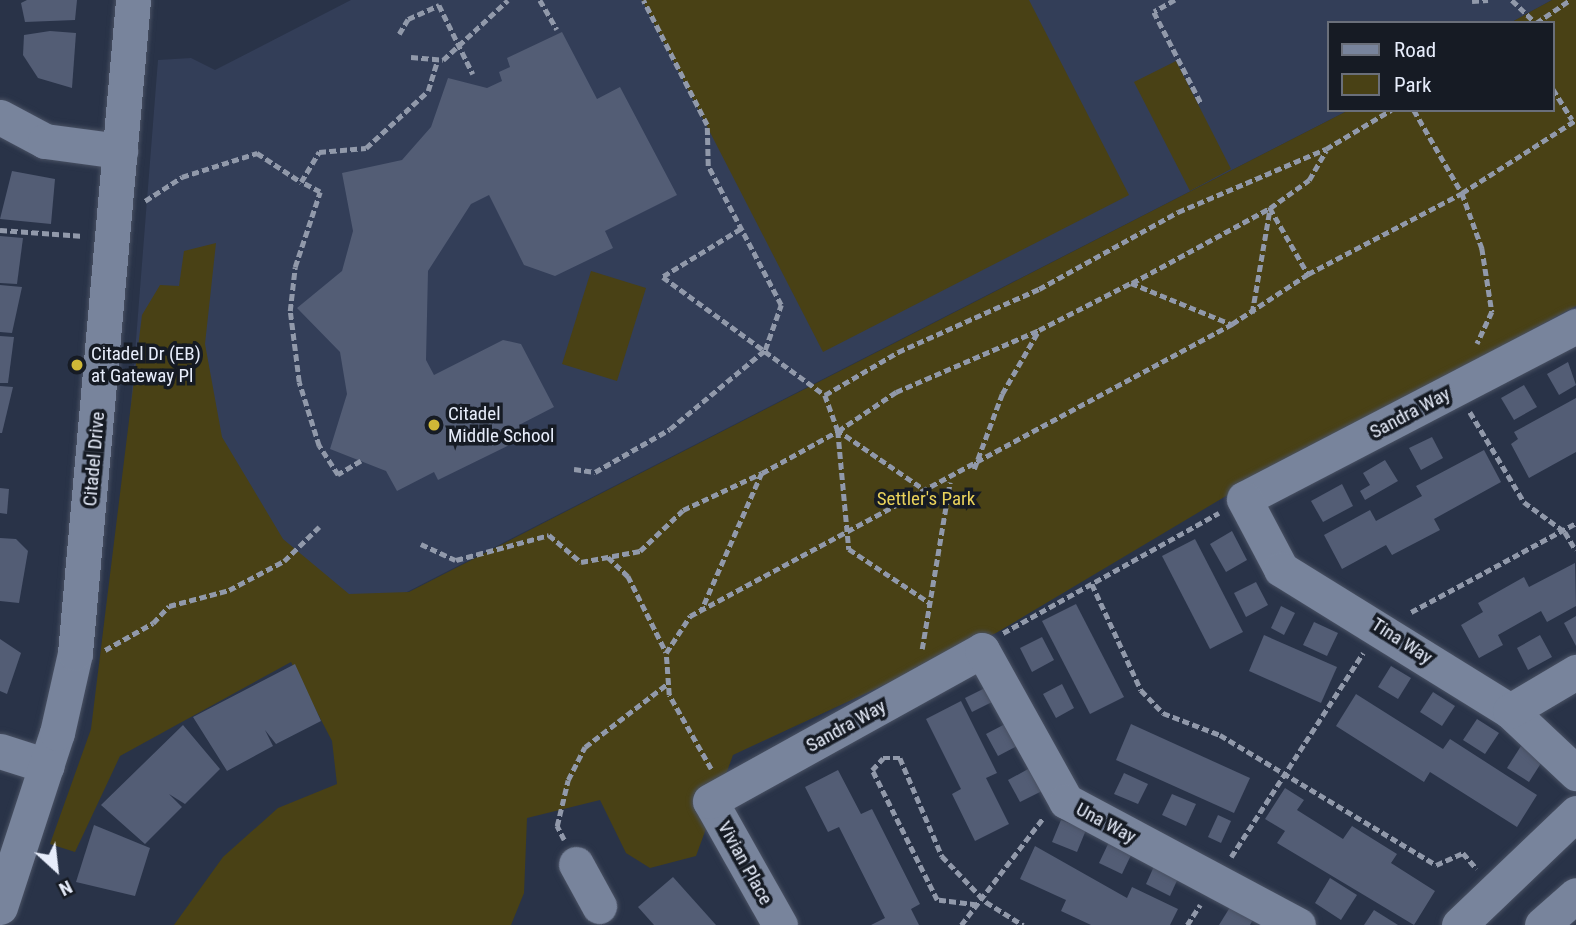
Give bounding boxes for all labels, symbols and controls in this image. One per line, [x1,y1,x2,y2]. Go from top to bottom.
legend [1328,21,1555,112]
text: Road [1394,38,1436,62]
text: Park [1394,73,1431,97]
place label: Citadel Dr (EB) at Gateway Pl [91,343,201,387]
marker: Citadel Dr (EB) at Gateway Pl [69,357,85,373]
street label: Sandra Way [1366,382,1454,444]
place label: Citadel Middle School [448,403,554,447]
street label: Citadel Drive [79,411,109,507]
marker: Citadel Middle School [426,417,442,433]
park label: Settler's Park [877,488,975,510]
street label: Tina Way [1367,613,1437,669]
street label: Sandra Way [802,695,890,757]
street label: Una Way [1072,798,1140,848]
street label: Vivian Place [713,817,777,909]
north arrow [21,834,91,904]
text: N [55,875,76,901]

